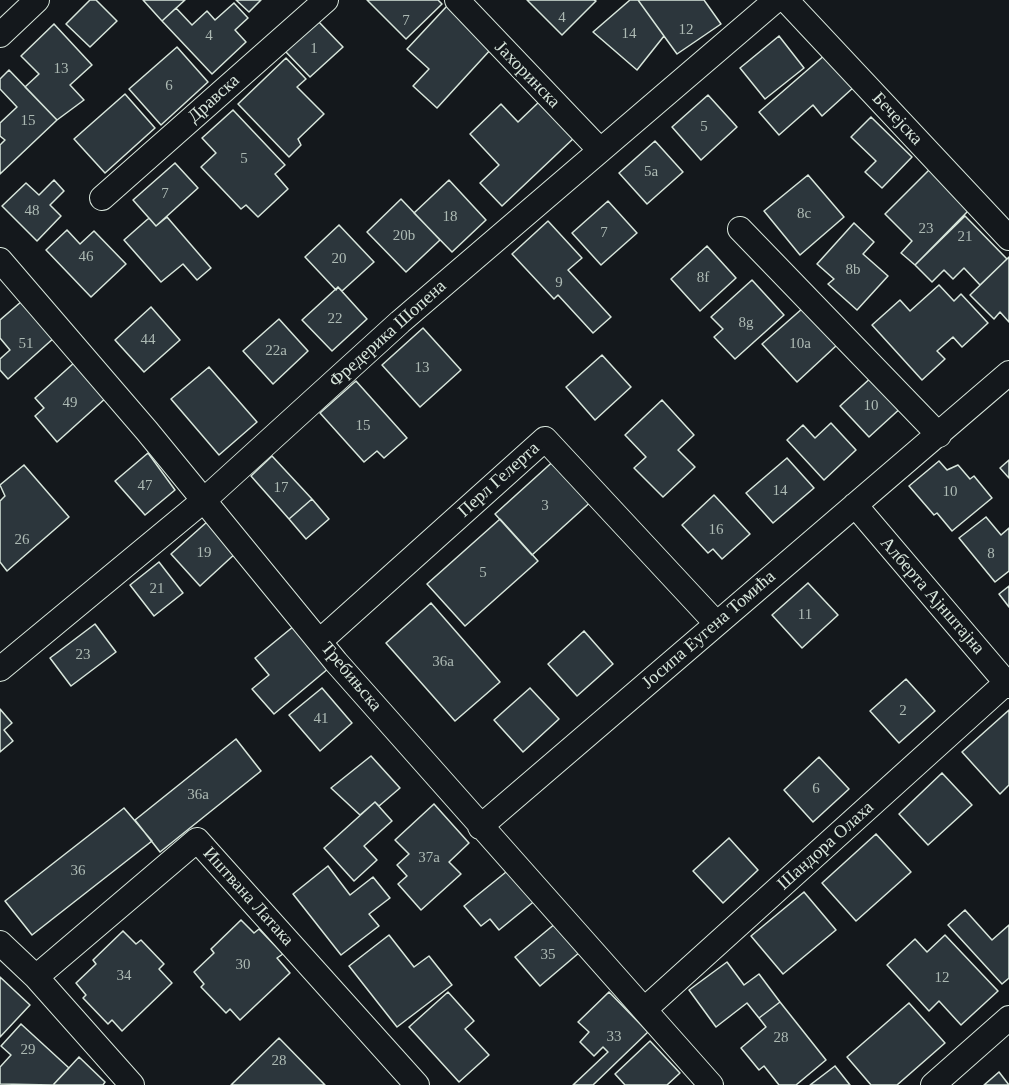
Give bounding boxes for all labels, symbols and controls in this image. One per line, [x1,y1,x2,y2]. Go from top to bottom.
house number: 4 [558,9,566,27]
house number: 7 [402,12,410,30]
house number: 12 [678,21,694,39]
house number: 14 [622,25,636,43]
house number: 4 [205,27,213,45]
street label: Јахоринска [490,37,564,113]
house number: 1 [310,40,318,58]
house number: 13 [54,60,68,78]
street label: Дравска [184,70,244,128]
house number: 6 [165,77,173,95]
street label: Бечејска [867,88,927,150]
house number: 15 [20,112,36,130]
house number: 5 [700,118,708,136]
house number: 5 [240,150,248,168]
house number: 5a [644,163,658,181]
house number: 7 [161,185,169,203]
house number: 48 [24,202,40,220]
house number: 8c [797,205,811,223]
house number: 18 [442,208,458,226]
house number: 23 [918,220,934,238]
house number: 7 [600,224,608,242]
house number: 20b [393,227,415,245]
house number: 21 [958,228,972,246]
house number: 46 [78,248,94,266]
house number: 20 [332,250,346,268]
house number: 8b [846,261,860,279]
house number: 8f [697,269,709,287]
house number: 9 [555,274,563,292]
street label: Фредерика Шопена [325,276,451,392]
house number: 22 [328,310,342,328]
house number: 8g [738,314,754,332]
house number: 44 [140,331,156,349]
house number: 51 [18,335,34,353]
house number: 10a [789,335,811,353]
house number: 22a [265,342,287,360]
house number: 13 [414,359,430,377]
house number: 49 [62,394,78,412]
house number: 10 [864,397,878,415]
house number: 15 [356,417,370,435]
street label: Перл Гелерта [454,438,544,522]
house number: 47 [138,477,152,495]
house number: 17 [274,479,288,497]
house number: 14 [772,482,788,500]
house number: 10 [942,483,958,501]
house number: 3 [541,497,549,515]
house number: 16 [708,521,724,539]
house number: 26 [14,531,29,549]
street label: Алберта Ајнштајна [875,533,989,659]
house number: 19 [196,544,212,562]
house number: 8 [987,545,995,563]
house number: 5 [479,564,487,582]
street label: Јосипа Еугена Томића [638,566,780,694]
house number: 21 [150,580,164,598]
house number: 11 [798,606,812,624]
street label: Требињска [316,638,386,716]
house number: 23 [76,646,90,664]
house number: 36a [432,653,454,671]
house number: 2 [899,702,907,720]
house number: 41 [314,710,328,728]
house number: 6 [812,780,820,798]
house number: 36a [187,786,209,804]
street label: Шандора Олаха [773,797,879,895]
street label: Иштвана Латака [198,843,298,951]
house number: 37a [418,849,440,867]
house number: 36 [70,862,86,880]
house number: 35 [540,946,556,964]
house number: 30 [236,956,250,974]
house number: 34 [116,967,132,985]
house number: 12 [934,969,950,987]
house number: 33 [606,1028,622,1046]
house number: 28 [774,1029,788,1047]
house number: 29 [20,1041,36,1059]
house number: 28 [272,1052,286,1070]

